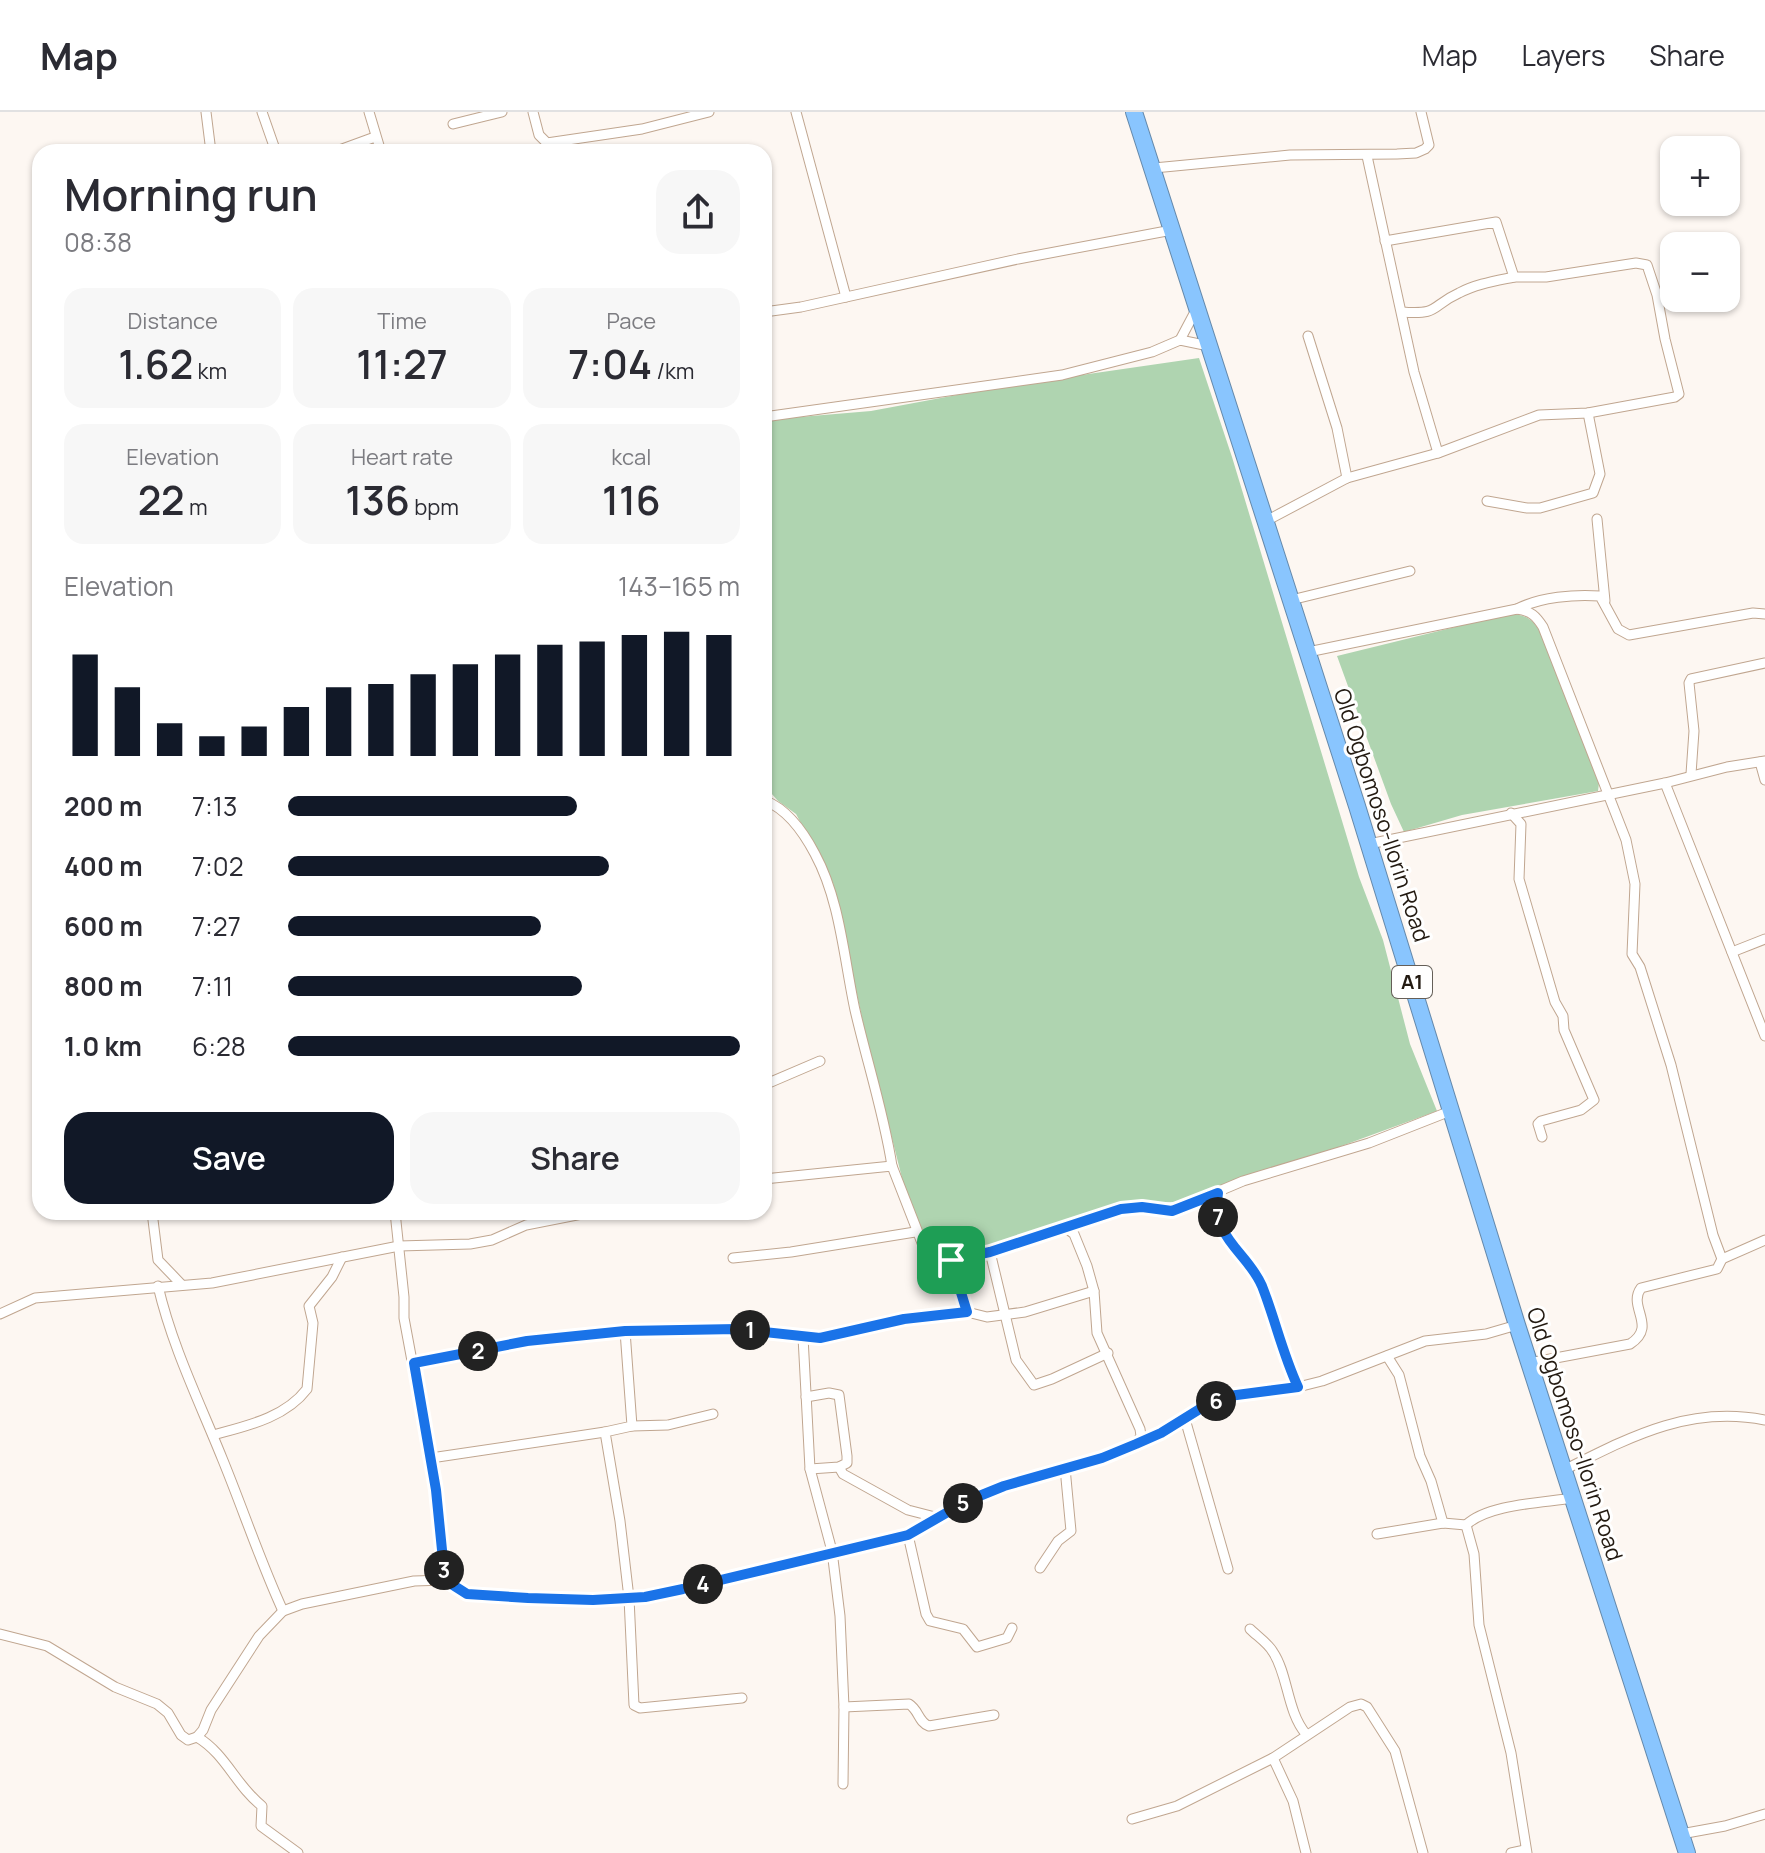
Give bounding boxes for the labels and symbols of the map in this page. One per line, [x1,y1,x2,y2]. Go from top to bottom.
street label: Old Ogbomoso-Ilorin Road [1327,684,1437,946]
road number: A1 [1392,966,1432,998]
pin: 7 [1198,1197,1238,1237]
pin [917,1226,985,1294]
street label: Old Ogbomoso-Ilorin Road [1520,1303,1630,1565]
pin: 1 [730,1310,770,1350]
pin: 2 [458,1331,498,1371]
pin: 6 [1196,1381,1236,1421]
pin: 5 [943,1483,983,1523]
pin: 3 [424,1550,464,1590]
pin: 4 [683,1564,723,1604]

